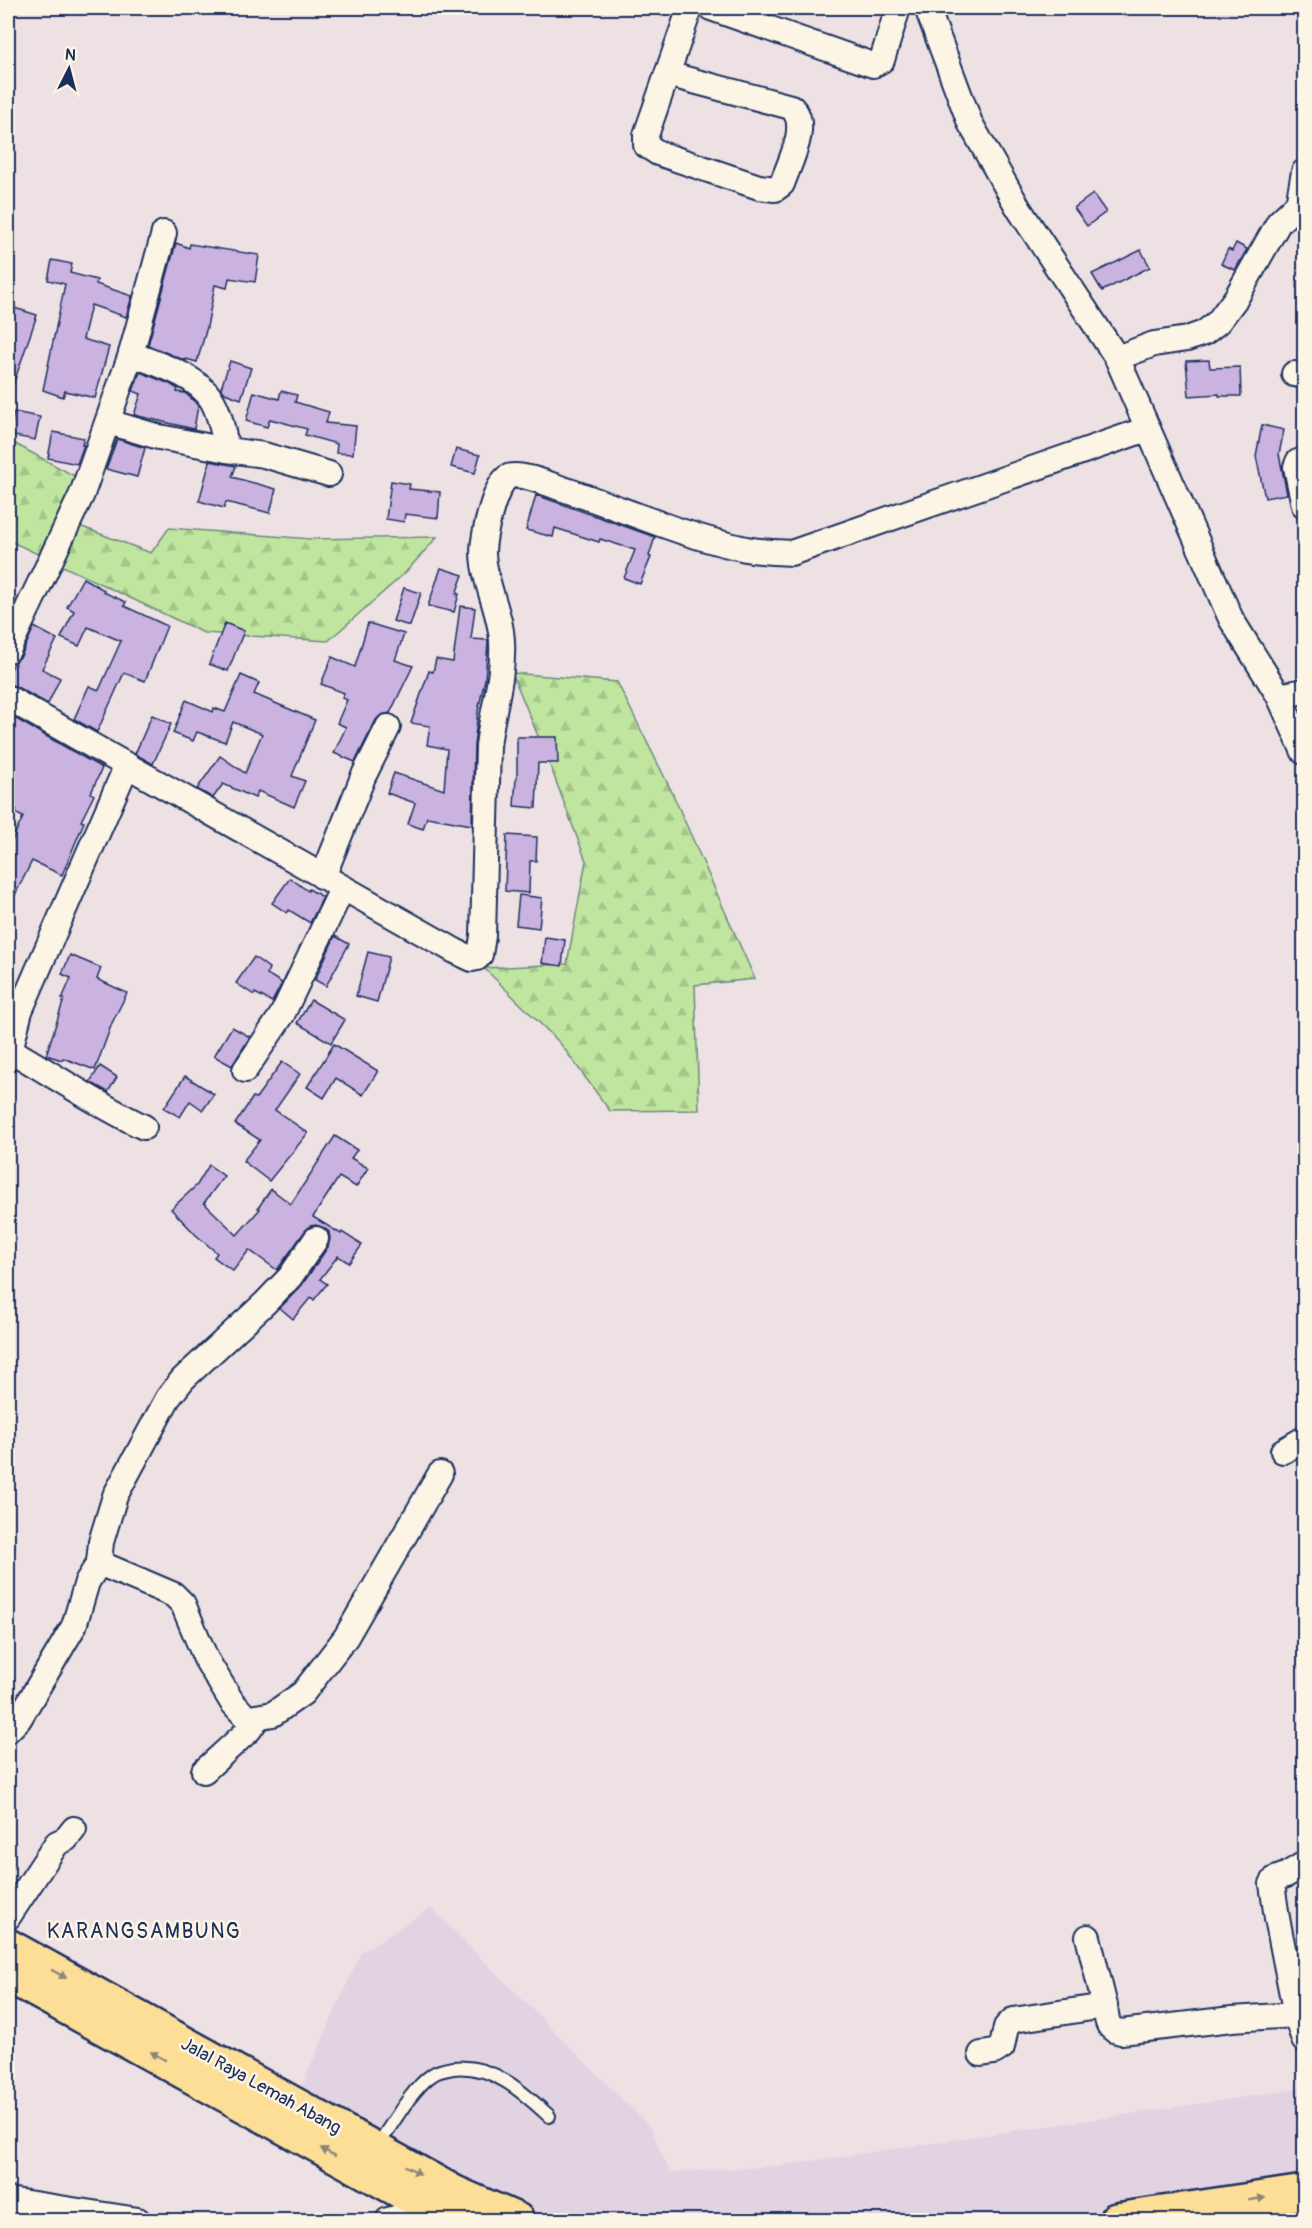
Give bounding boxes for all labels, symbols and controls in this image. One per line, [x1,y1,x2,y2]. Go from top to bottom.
north arrow [39,39,99,99]
text: N [64,45,77,66]
district label: KARANGSAMBUNG [47,1918,241,1945]
one-way arrow [50,1969,67,1979]
street label: Jalal Raya Lemah Abang [177,2032,345,2140]
one-way arrow [149,2051,166,2061]
one-way arrow [320,2146,336,2157]
one-way arrow [405,2165,422,2175]
one-way arrow [1247,2194,1266,2203]

